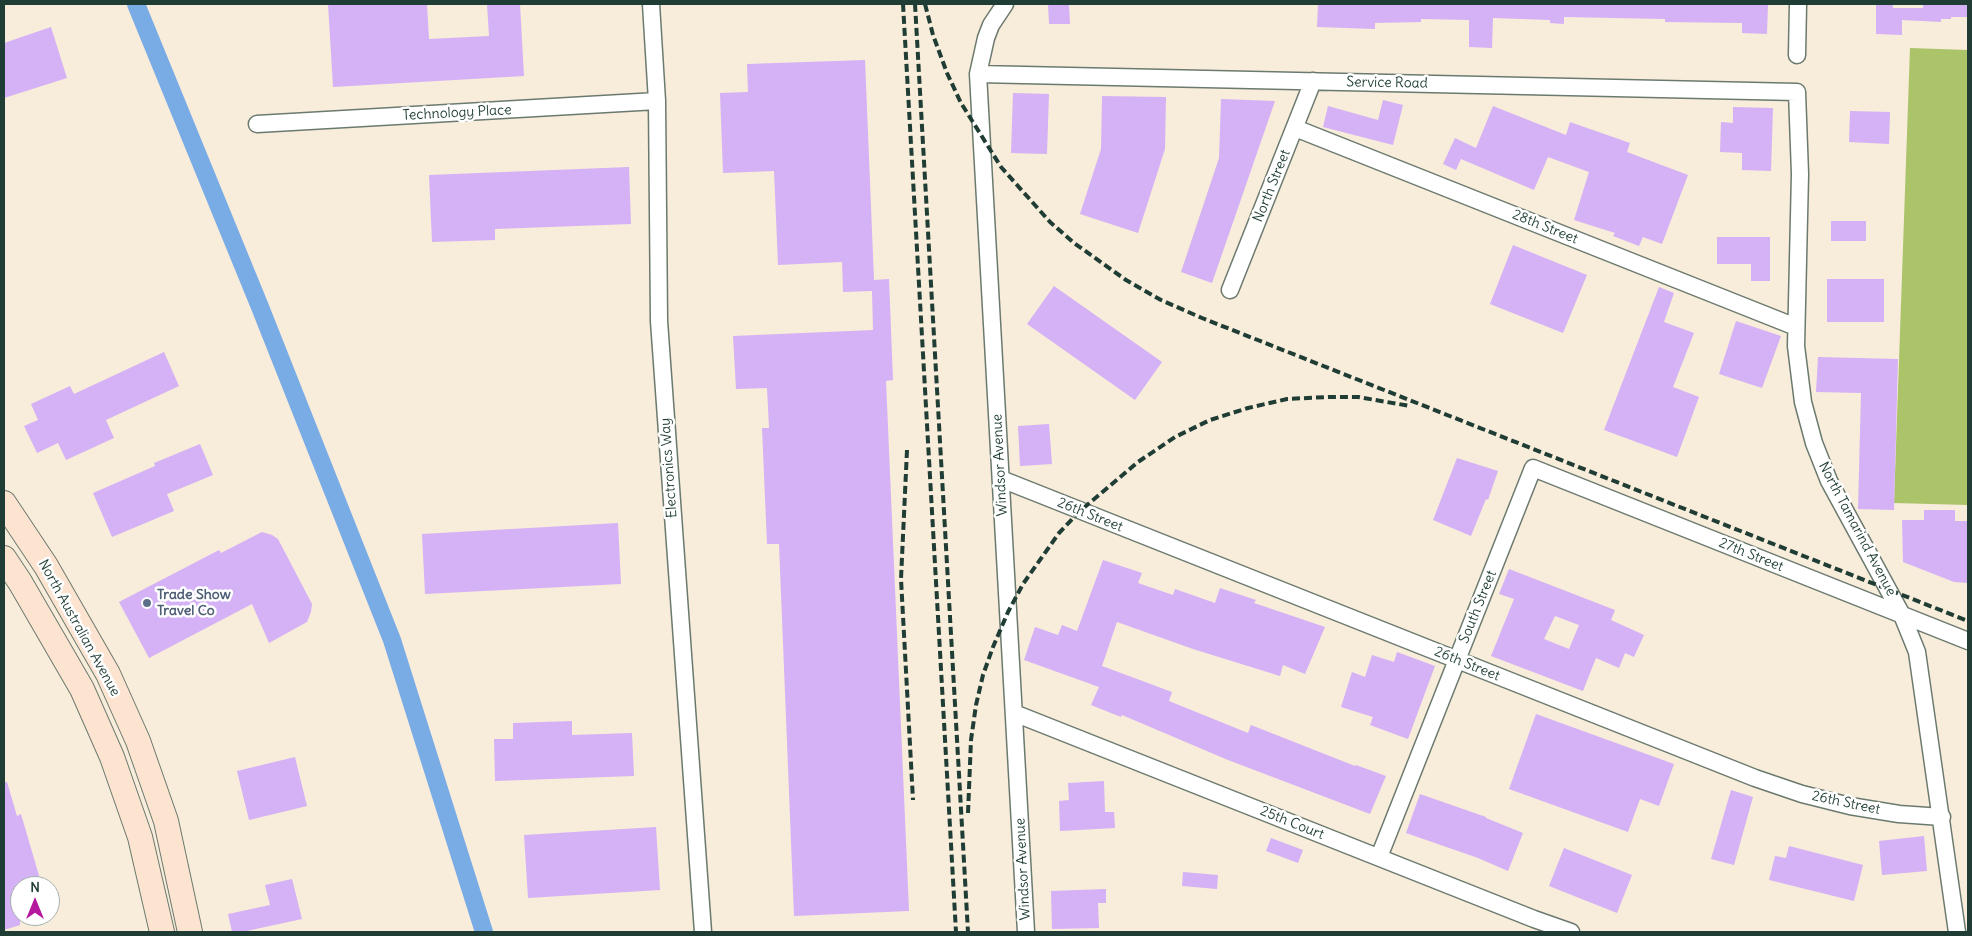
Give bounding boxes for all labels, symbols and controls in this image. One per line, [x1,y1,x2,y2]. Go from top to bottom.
street label: Service Road [1346,74,1428,92]
street label: Technology Place [402,102,512,124]
street label: North Street [1250,147,1294,225]
street label: 28th Street [1510,206,1580,248]
street label: Windsor Avenue [989,413,1011,517]
street label: Electronics Way [657,417,681,519]
street label: North Tamarind Avenue [1815,459,1899,599]
street label: 26th Street [1055,494,1125,536]
street label: 27th Street [1716,534,1786,576]
street label: North Australian Avenue [34,557,124,699]
street label: South Street [1456,568,1500,646]
place label: Trade Show Travel Co [157,587,231,620]
marker: Trade Show Travel Co [141,597,153,609]
street label: 26th Street [1432,643,1502,685]
street label: 26th Street [1810,788,1882,818]
street label: 25th Court [1258,803,1326,843]
street label: Windsor Avenue [1012,817,1034,921]
north arrow [10,876,60,926]
text: N [30,878,40,896]

